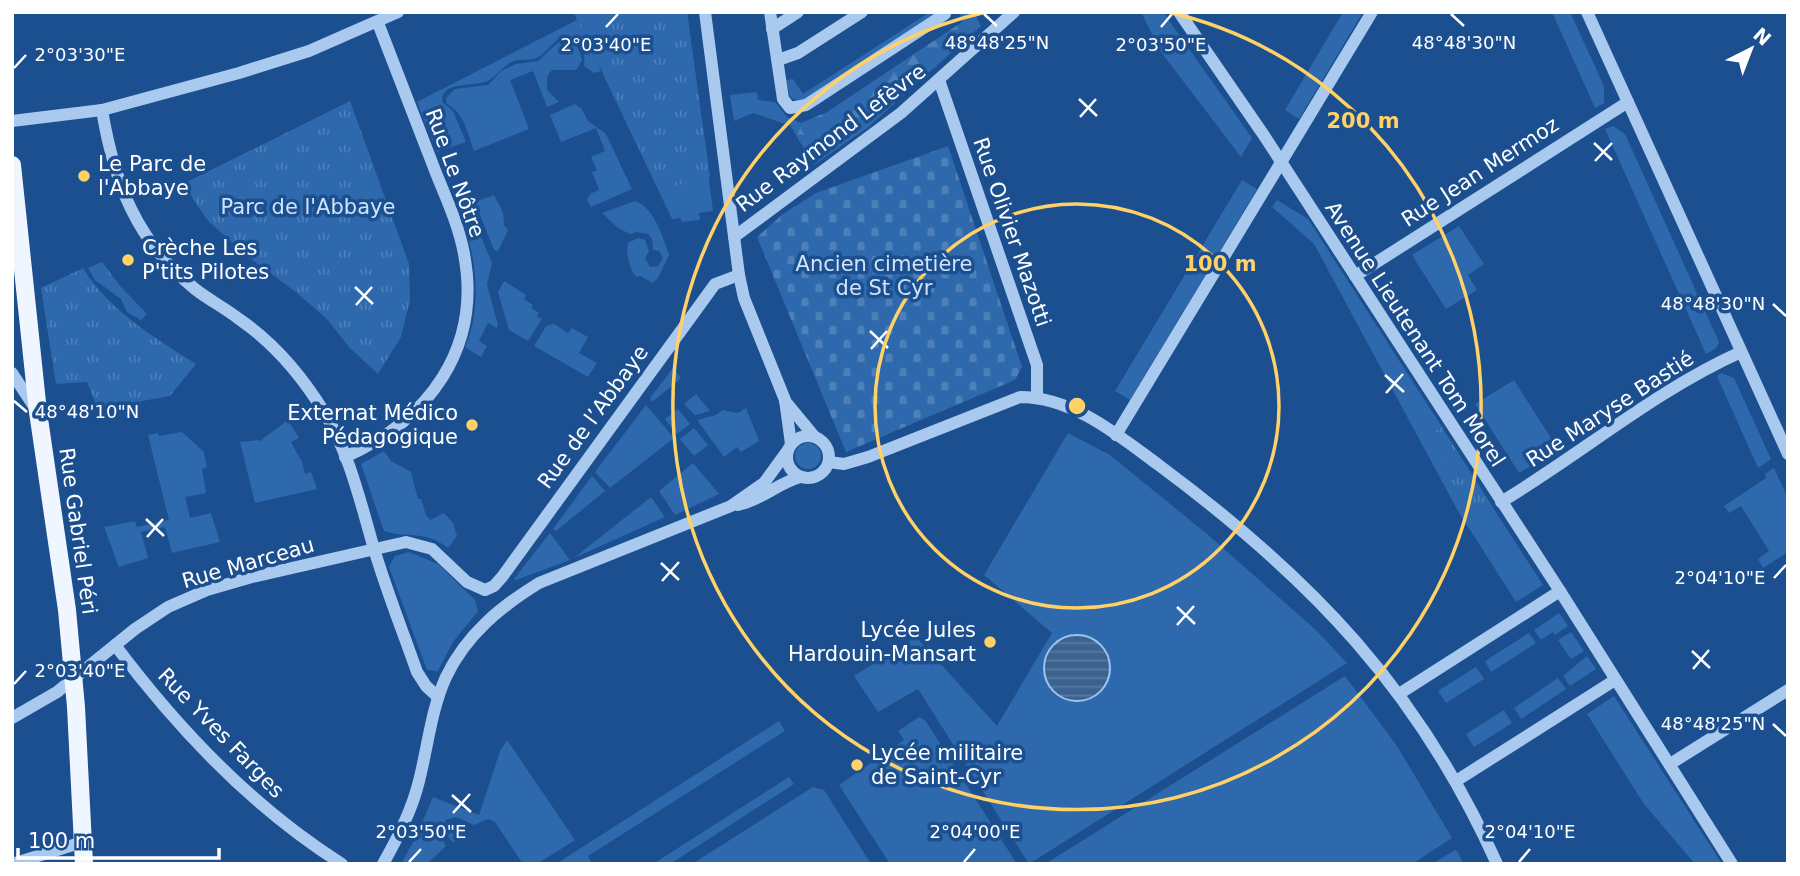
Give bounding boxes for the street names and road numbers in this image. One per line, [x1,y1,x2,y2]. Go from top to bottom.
street label: Rue Raymond Lefèvre [732,59,930,217]
street label: Rue Le Nôtre [421,105,489,241]
street label: Rue Jean Mermoz [1397,112,1563,232]
street label: Rue Olivier Mazotti [968,134,1056,330]
street label: Avenue Lieutenant Tom Morel [1320,197,1510,471]
street label: Rue de l’Abbaye [533,341,653,493]
street label: Rue Maryse Bastié [1522,346,1698,472]
street label: Rue Gabriel Péri [54,446,102,616]
street label: Rue Marceau [179,533,317,593]
street label: Rue Yves Farges [153,663,289,803]

